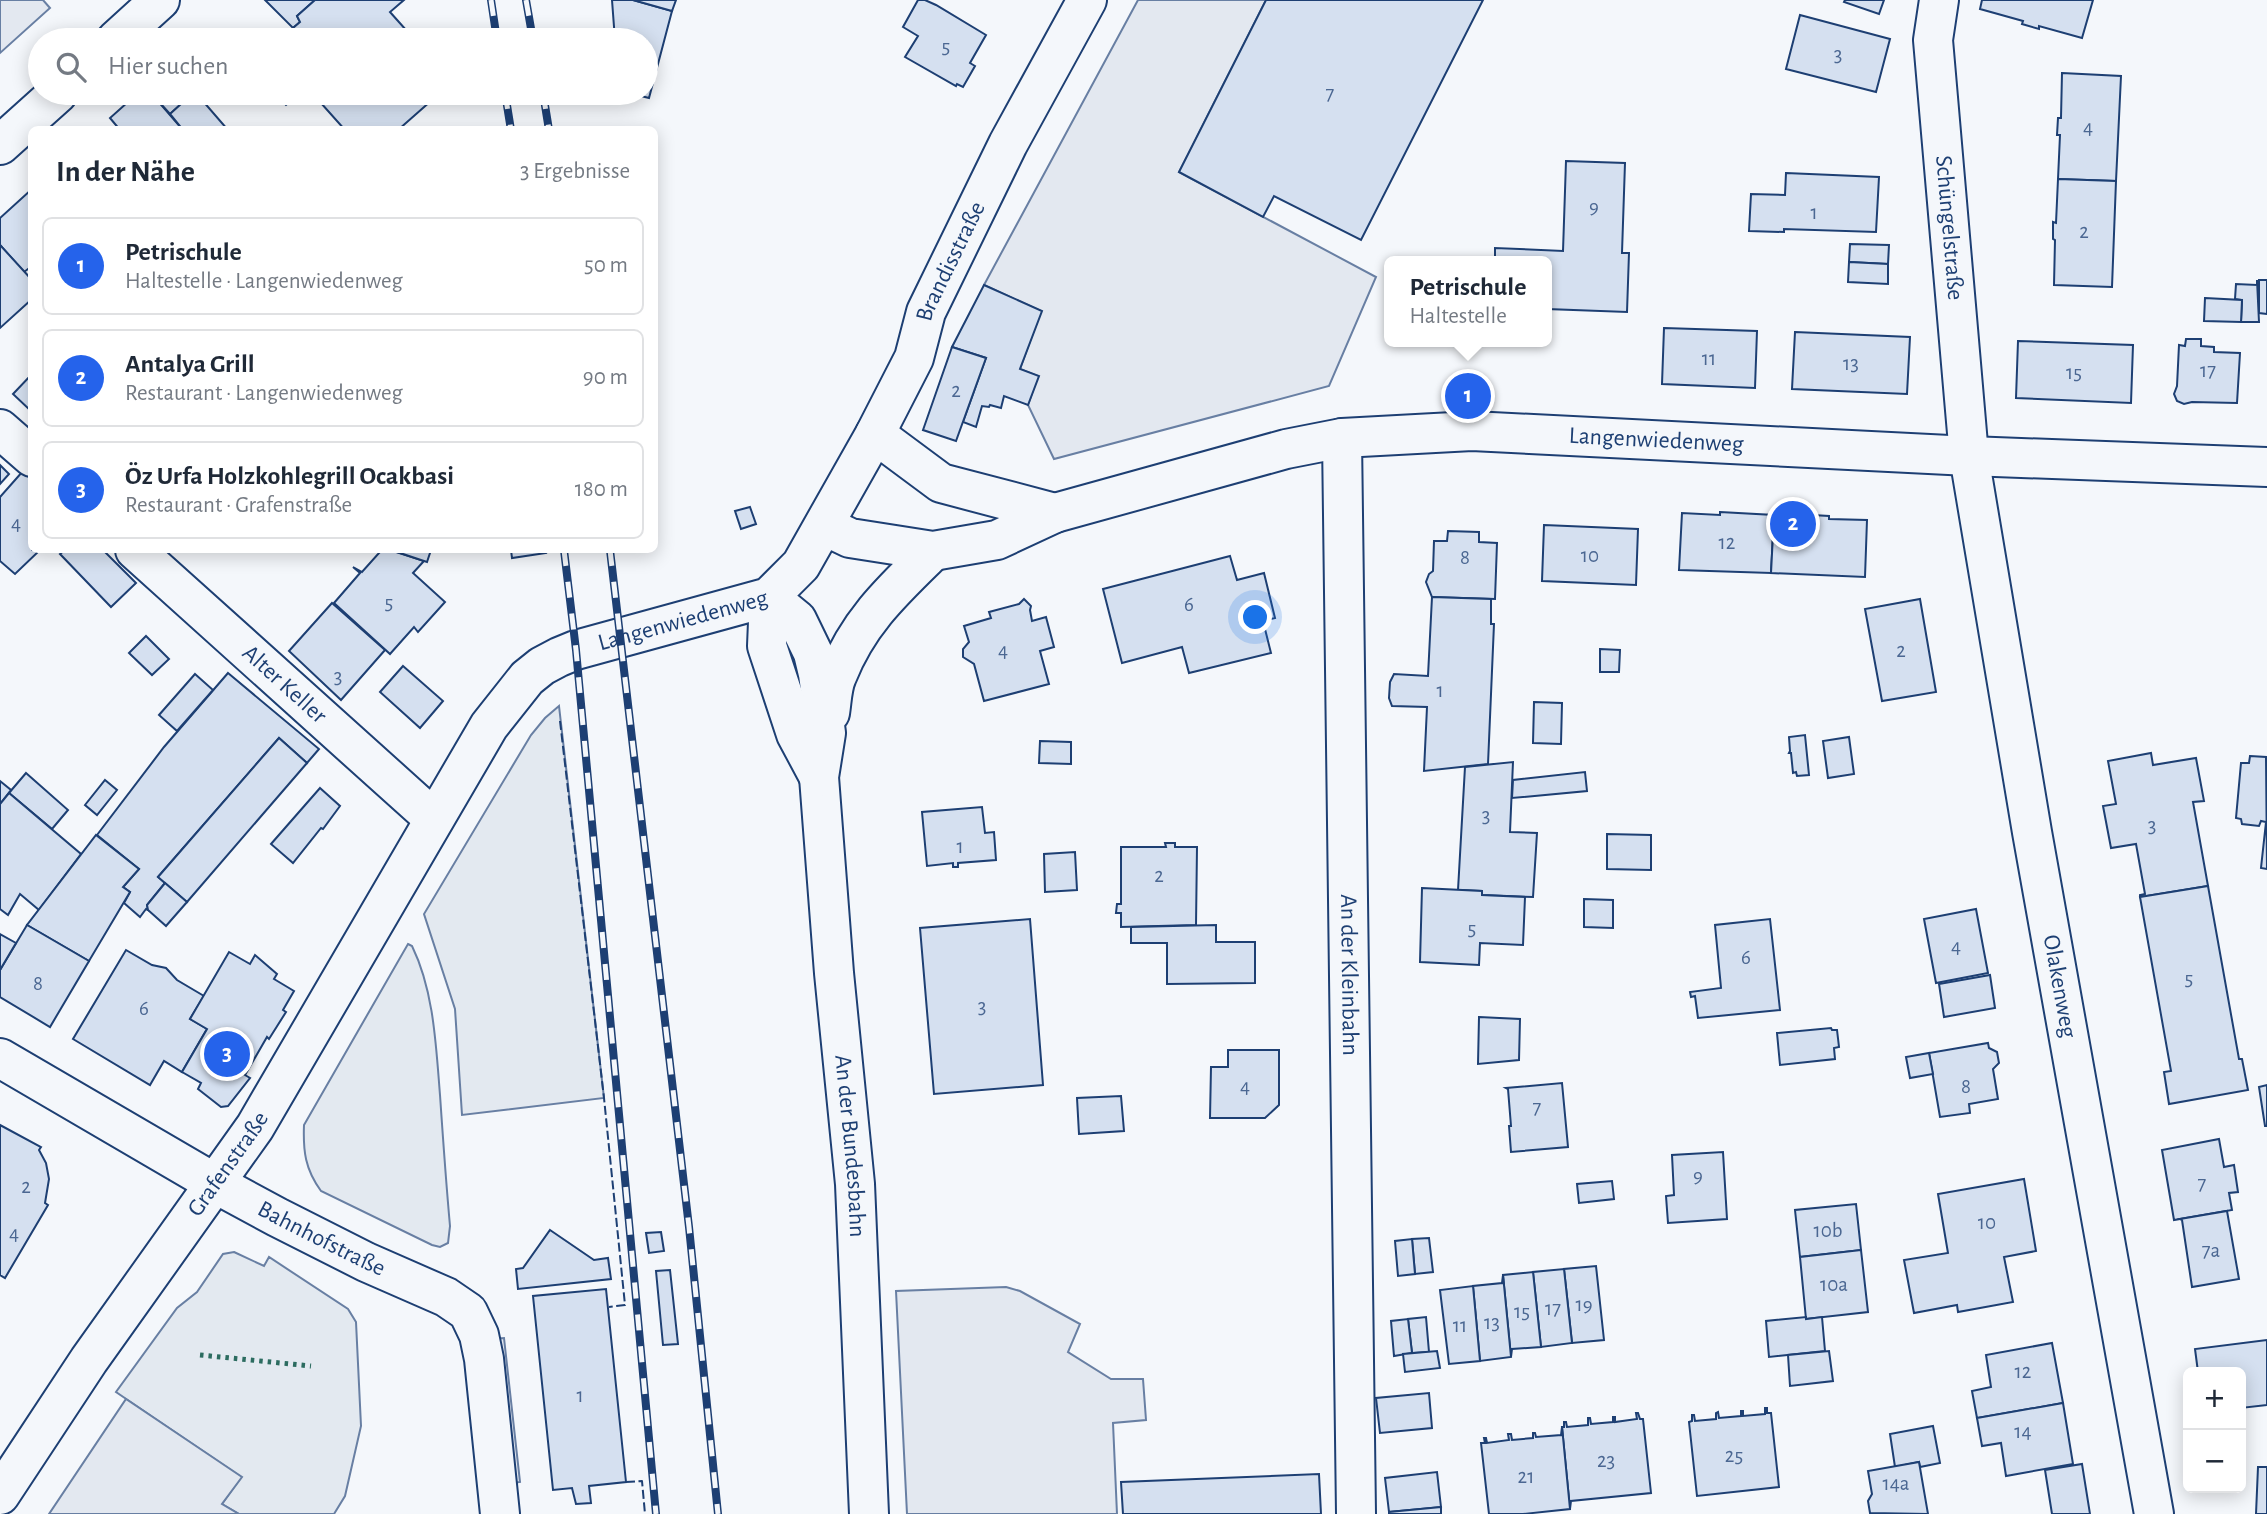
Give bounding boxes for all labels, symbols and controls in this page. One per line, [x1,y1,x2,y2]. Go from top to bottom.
search box [28,28,658,105]
house number: 5 [942,36,950,57]
house number: 3 [1834,44,1842,65]
icon: search [52,48,90,86]
text: Hier suchen [108,53,229,79]
house number: 7 [1326,83,1335,104]
house number: 4 [2083,117,2093,138]
street label: Schüngelstraße [1931,154,1967,301]
text: In der Nähe [56,157,195,187]
text: 3 Ergebnisse [520,160,630,183]
house number: 9 [1589,196,1599,217]
street label: Brandisstraße [912,198,990,324]
house number: 1 [1810,202,1818,223]
house number: 2 [2079,221,2089,242]
text: Petrischule [125,239,242,265]
text: 1 [77,254,85,277]
text: 50 m [584,254,628,277]
popup [1384,256,1552,347]
text: Haltestelle · Langenwiedenweg [125,270,403,293]
text: Petrischule [1410,274,1526,300]
text: Haltestelle [1410,305,1507,328]
house number: 11 [1702,348,1716,369]
text: Antalya Grill [125,351,255,377]
house number: 13 [1843,353,1859,374]
house number: 17 [2200,360,2216,381]
house number: 15 [2066,362,2082,383]
text: 2 [76,366,86,389]
text: 90 m [583,366,628,389]
pin: 1 [1445,370,1491,422]
house number: 2 [951,380,961,401]
text: Restaurant · Langenwiedenweg [125,382,403,405]
street label: Langenwiedenweg [1568,424,1744,457]
text: Öz Urfa Holzkohlegrill Ocakbasi [125,463,454,489]
text: 3 [76,478,86,501]
text: 180 m [575,478,628,501]
text: Restaurant · Grafenstraße [125,494,352,517]
pin: 2 [1770,498,1816,550]
house number: 4 [11,513,21,534]
house number: 12 [1719,532,1735,553]
house number: 10 [1581,545,1599,566]
house number: 8 [1460,547,1470,568]
street label: Langenwiedenweg [595,586,771,655]
house number: 5 [385,592,393,613]
house number: 6 [1184,594,1194,615]
your location [1238,600,1272,634]
house number: 4 [998,640,1008,661]
house number: 2 [1896,640,1906,661]
street label: Alter Keller [238,641,331,728]
house number: 3 [334,666,342,687]
house number: 1 [1436,680,1444,701]
house number: 3 [1482,805,1490,826]
house number: 3 [2148,815,2156,836]
house number: 1 [956,836,964,857]
house number: 2 [1154,865,1164,886]
street label: An der Kleinbahn [1336,894,1362,1056]
house number: 5 [1468,918,1476,939]
street label: Olakenweg [2039,933,2081,1040]
house number: 4 [1951,936,1961,957]
house number: 6 [1741,947,1751,968]
house number: 5 [2185,968,2193,989]
house number: 8 [33,973,43,994]
house number: 3 [978,996,986,1017]
house number: 6 [139,998,149,1019]
pin: 3 [204,1028,250,1080]
street label: An der Bundesbahn [830,1054,869,1238]
house number: 4 [1240,1076,1250,1097]
house number: 8 [1961,1076,1971,1097]
house number: 7 [1533,1097,1542,1118]
street label: Grafenstraße [183,1108,273,1221]
house number: 9 [1693,1165,1703,1186]
house number: 7 [2198,1173,2207,1194]
house number: 2 [21,1176,31,1197]
street label: Bahnhofstraße [254,1197,389,1281]
house number: 10 [1978,1212,1996,1233]
house number: 10b [1813,1220,1843,1241]
house number: 4 [9,1223,19,1244]
house number: 7a [2202,1240,2221,1261]
house number: 10a [1820,1274,1848,1295]
house number: 19 [1575,1294,1593,1315]
house number: 17 [1545,1298,1561,1319]
house number: 15 [1514,1301,1530,1322]
house number: 13 [1484,1312,1500,1333]
house number: 11 [1453,1315,1467,1336]
house number: 12 [2015,1361,2031,1382]
map controls [2183,1367,2246,1493]
button: + [2183,1367,2246,1430]
house number: 1 [576,1385,584,1406]
house number: 14 [2014,1421,2032,1442]
button: − [2183,1430,2246,1493]
house number: 25 [1725,1445,1743,1466]
house number: 23 [1597,1450,1615,1471]
house number: 21 [1518,1466,1534,1487]
house number: 14a [1882,1473,1910,1494]

